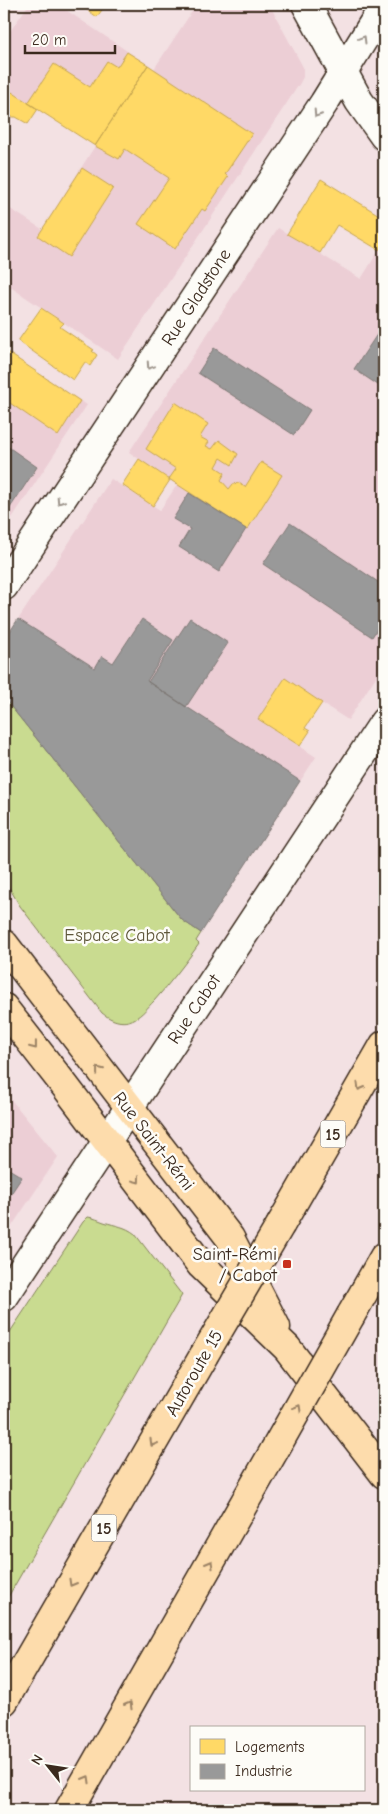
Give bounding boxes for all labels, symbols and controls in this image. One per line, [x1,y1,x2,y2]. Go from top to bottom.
scale bar [25,22,115,54]
text: 20 m [32,31,66,49]
one-way arrow [356,35,366,44]
one-way arrow [314,108,323,117]
street label: Rue Gladstone [157,245,236,350]
one-way arrow [147,360,156,370]
one-way arrow [57,495,66,505]
park label: Espace Cabot [64,925,171,946]
street label: Rue Cabot [163,970,226,1048]
one-way arrow [28,1040,37,1050]
one-way arrow [96,1067,104,1076]
one-way arrow [356,1081,366,1090]
street label: Rue Saint-Rémi [109,1088,199,1195]
road number: 15 [320,1120,346,1148]
one-way arrow [131,1174,139,1183]
place label: Saint-Rémi / Cabot [193,1244,278,1286]
marker: Saint-Rémi / Cabot [281,1258,293,1270]
street label: Autoroute 15 [161,1326,228,1420]
one-way arrow [292,1405,302,1414]
one-way arrow [150,1437,160,1446]
road number: 15 [92,1515,116,1542]
one-way arrow [203,1560,213,1569]
one-way arrow [68,1578,78,1587]
one-way arrow [123,1701,133,1710]
legend [190,1726,366,1792]
text: Logements [235,1738,304,1756]
north arrow [22,1742,72,1792]
text: N [28,1752,47,1768]
text: Industrie [235,1762,293,1780]
one-way arrow [81,1775,91,1784]

